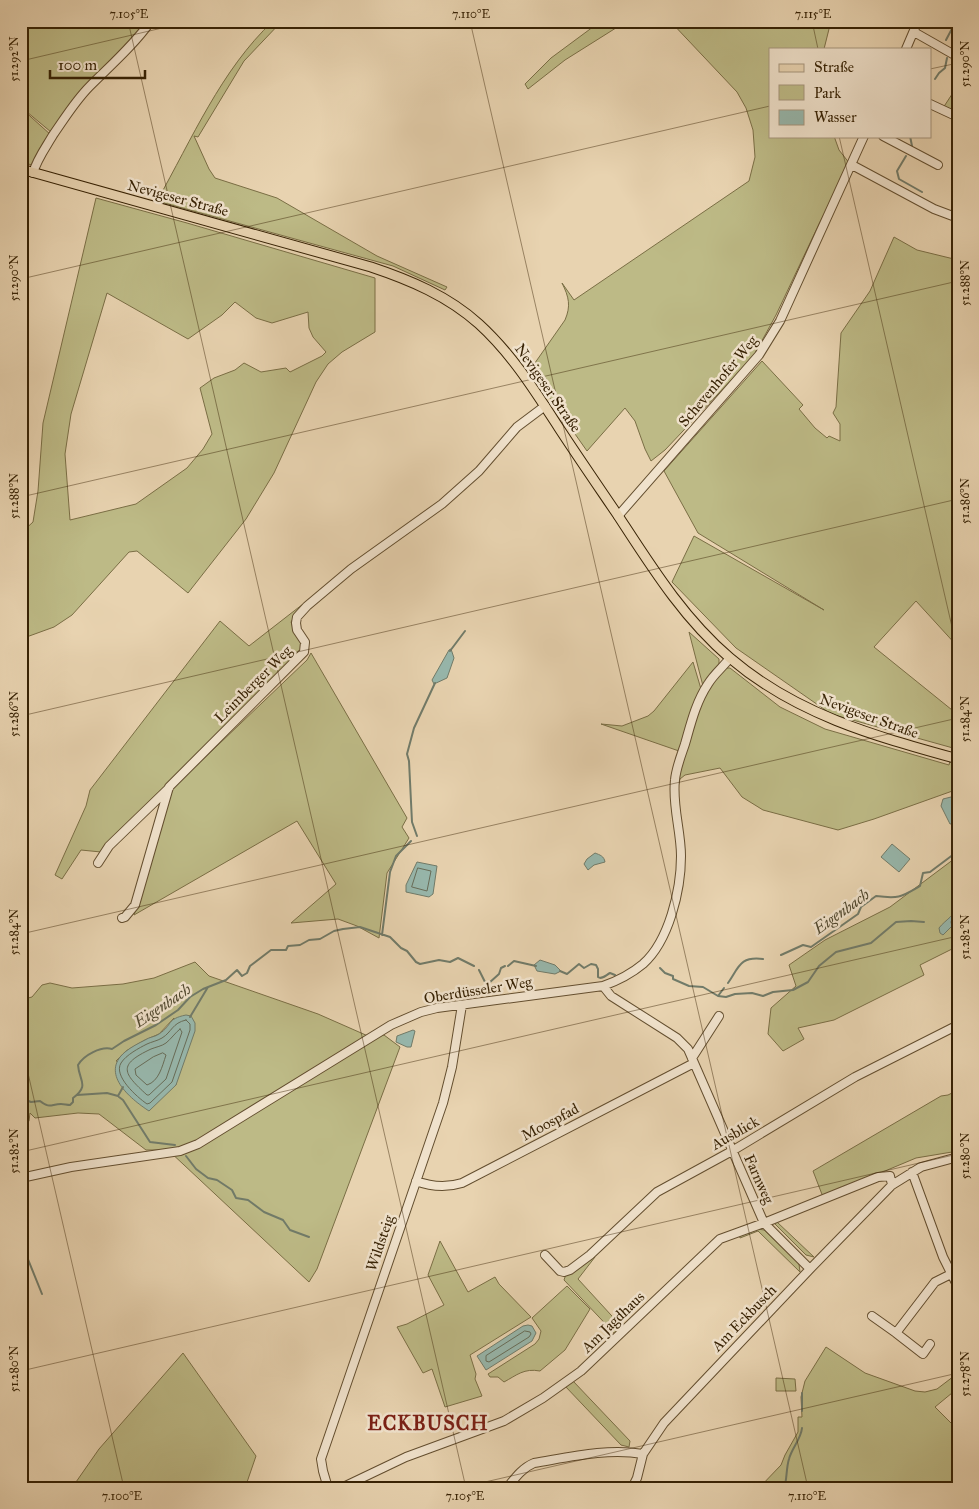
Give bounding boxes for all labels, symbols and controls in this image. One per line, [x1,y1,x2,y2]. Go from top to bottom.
text: 7.105°E [110,7,149,21]
text: 7.110°E [452,7,490,21]
text: 7.115°E [795,7,832,21]
text: 51.292°N [7,36,21,82]
text: 51.290°N [958,41,972,87]
scale bar [50,48,145,80]
legend [769,48,932,138]
text: 100 m [58,56,98,74]
text: Straße [814,58,854,76]
text: Park [814,84,841,102]
text: Wasser [814,108,857,126]
street label: Nevigeser Straße [126,176,230,220]
text: 51.290°N [7,255,21,301]
text: 51.288°N [958,260,972,306]
street label: Schevenhofer Weg [675,331,762,430]
street label: Nevigeser Straße [511,340,585,436]
text: 51.288°N [7,473,21,519]
text: 51.286°N [958,478,972,524]
street label: Leimberger Weg [211,641,296,726]
street label: Nevigeser Straße [817,690,921,742]
text: 51.286°N [7,691,21,737]
text: 51.284°N [958,696,972,742]
water label: Eigenbach [809,885,873,939]
text: 51.284°N [7,909,21,955]
text: 51.282°N [958,914,972,960]
street label: Oberdüsseler Weg [423,972,534,1007]
water label: Eigenbach [129,979,195,1032]
street label: Moospfad [518,1099,582,1145]
street label: Ausblick [707,1112,762,1154]
text: 51.282°N [7,1128,21,1174]
text: 51.280°N [958,1133,972,1179]
street label: Farnweg [740,1151,778,1207]
street label: Wildsteig [362,1212,398,1273]
street label: Am Eckbusch [707,1281,781,1356]
street label: Am Jagdhaus [577,1288,649,1358]
text: 51.280°N [7,1346,21,1392]
text: 51.278°N [958,1351,972,1397]
district label: ECKBUSCH [367,1411,489,1435]
text: 7.100°E [102,1489,143,1503]
text: 7.105°E [446,1489,485,1503]
text: 7.110°E [788,1489,826,1503]

